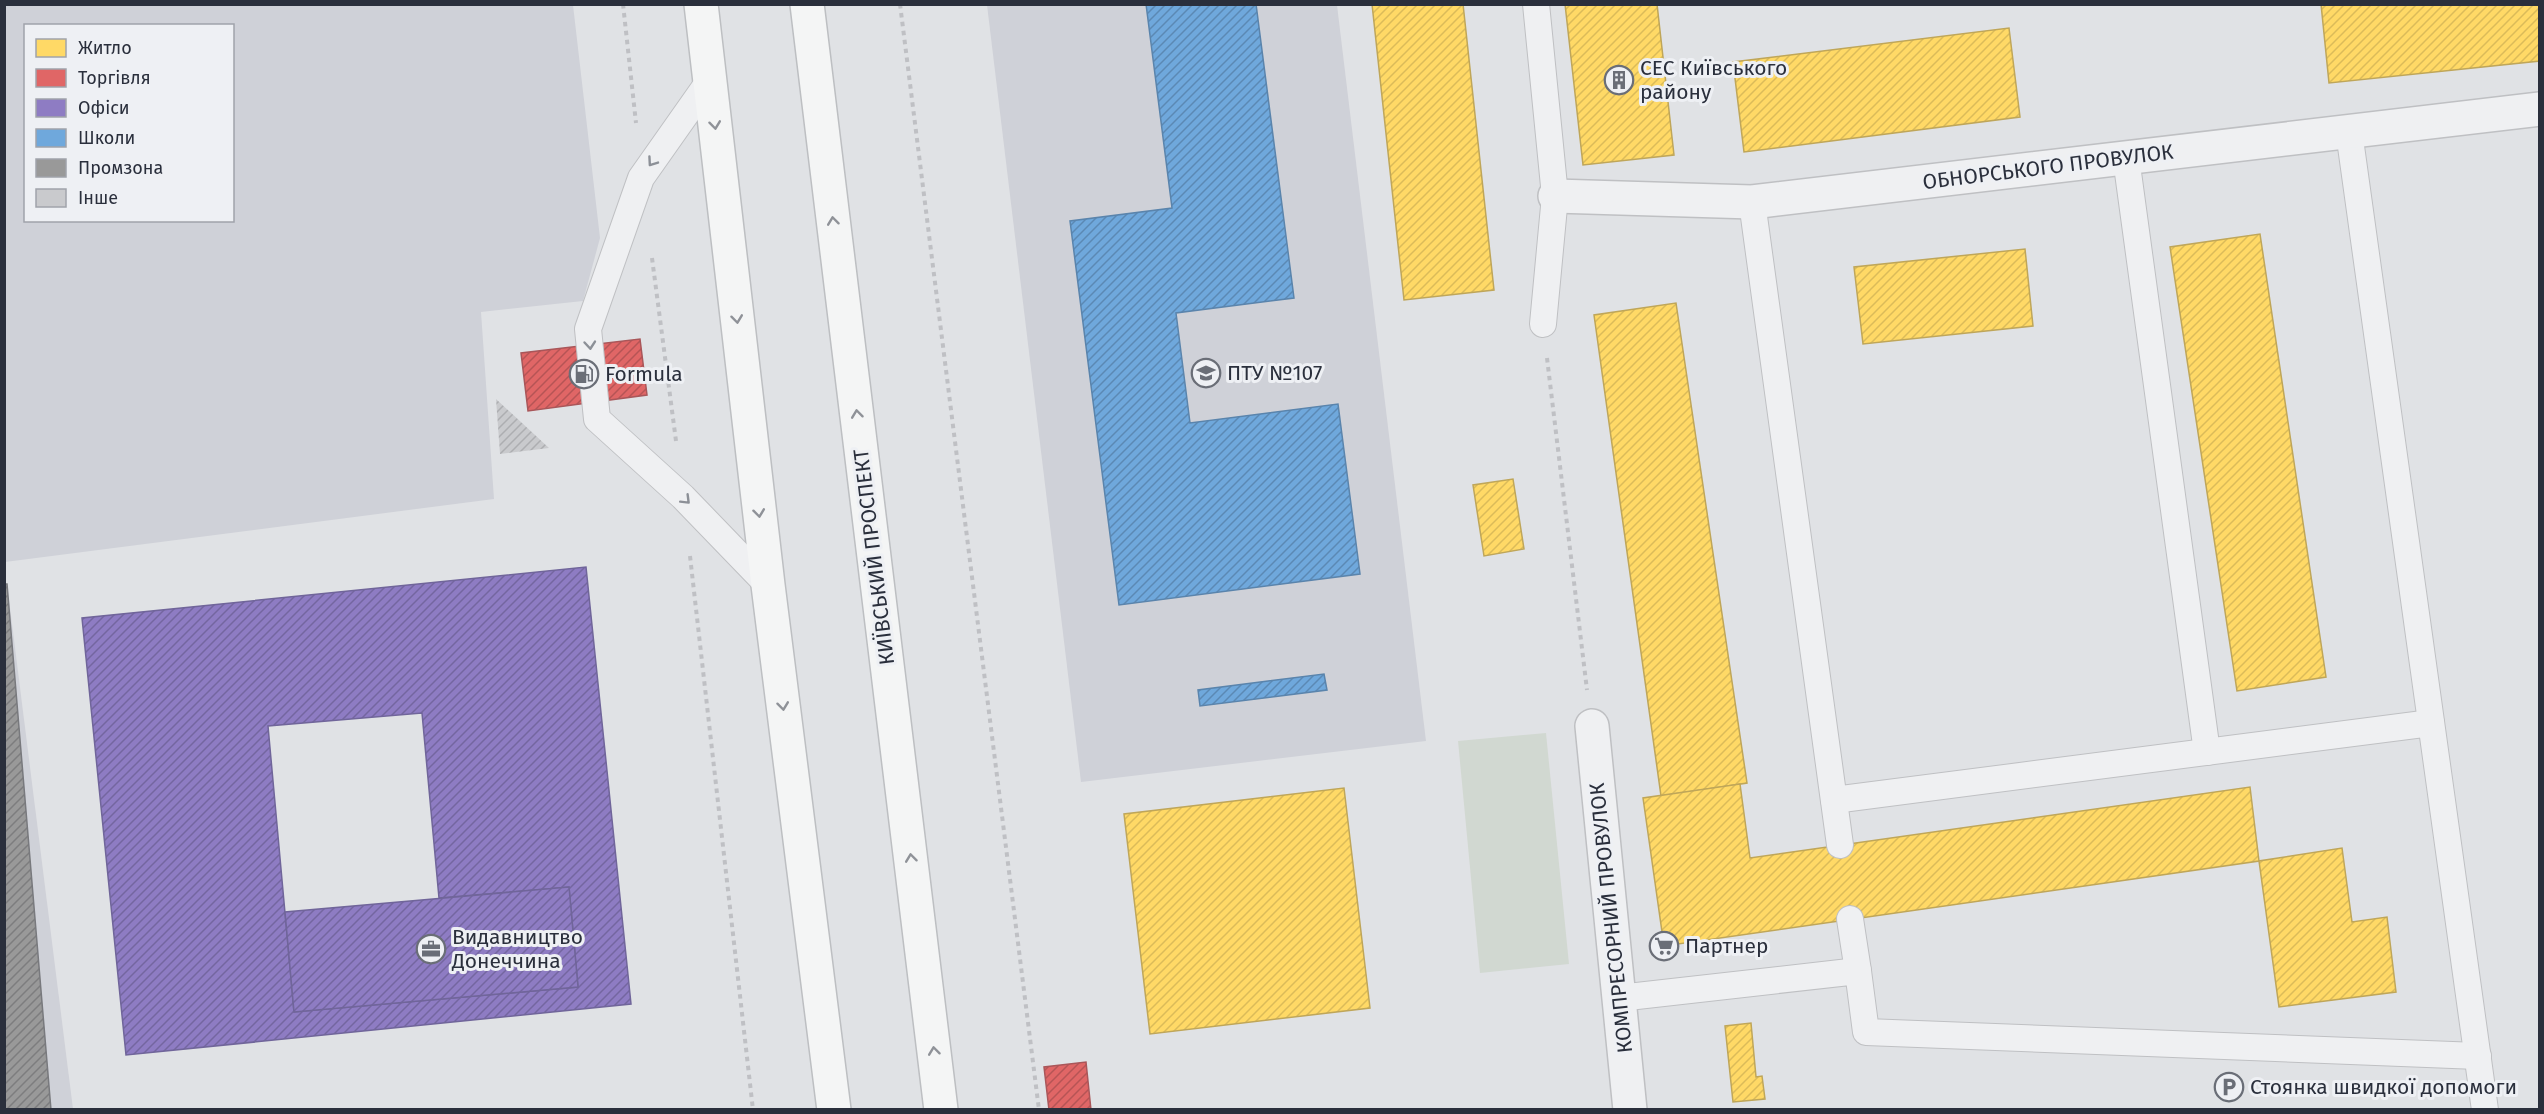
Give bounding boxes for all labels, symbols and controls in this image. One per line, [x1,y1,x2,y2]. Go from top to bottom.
legend [24,24,234,222]
text: Житло [78,37,132,59]
place label: СЕС Київського району [1640,55,1787,105]
building icon: СЕС Київського району [1603,64,1635,96]
text: Торгівля [78,67,151,89]
text: Офіси [78,97,130,119]
one-way arrow [708,121,721,130]
text: Школи [78,127,135,149]
street label: ОБНОРСЬКОГО ПРОВУЛОК [1921,139,2175,195]
one-way arrow [648,156,659,167]
text: Промзона [78,157,163,179]
text: Інше [78,187,118,209]
one-way arrow [827,216,840,225]
one-way arrow [730,314,743,324]
one-way arrow [583,340,596,349]
school or university icon: ПТУ №107 [1190,357,1222,389]
fuel station icon: Formula [568,358,600,390]
place label: ПТУ №107 [1227,360,1322,386]
place label: Formula [605,361,683,387]
one-way arrow [851,410,863,419]
street label: КИЇВСЬКИЙ ПРОСПЕКТ [848,447,900,666]
one-way arrow [678,493,689,504]
one-way arrow [753,508,765,517]
one-way arrow [776,702,789,711]
street label: КОМПРЕСОРНИЙ ПРОВУЛОК [1584,781,1638,1054]
one-way arrow [905,853,917,862]
place label: Видавництво Донеччина [451,924,583,974]
supermarket icon: Партнер [1648,930,1680,962]
office icon: Видавництво Донеччина [415,933,447,965]
place label: Партнер [1685,933,1768,959]
one-way arrow [929,1047,941,1056]
parking icon: Стоянка швидкої допомоги [2213,1071,2245,1103]
place label: Стоянка швидкої допомоги [2250,1074,2517,1100]

